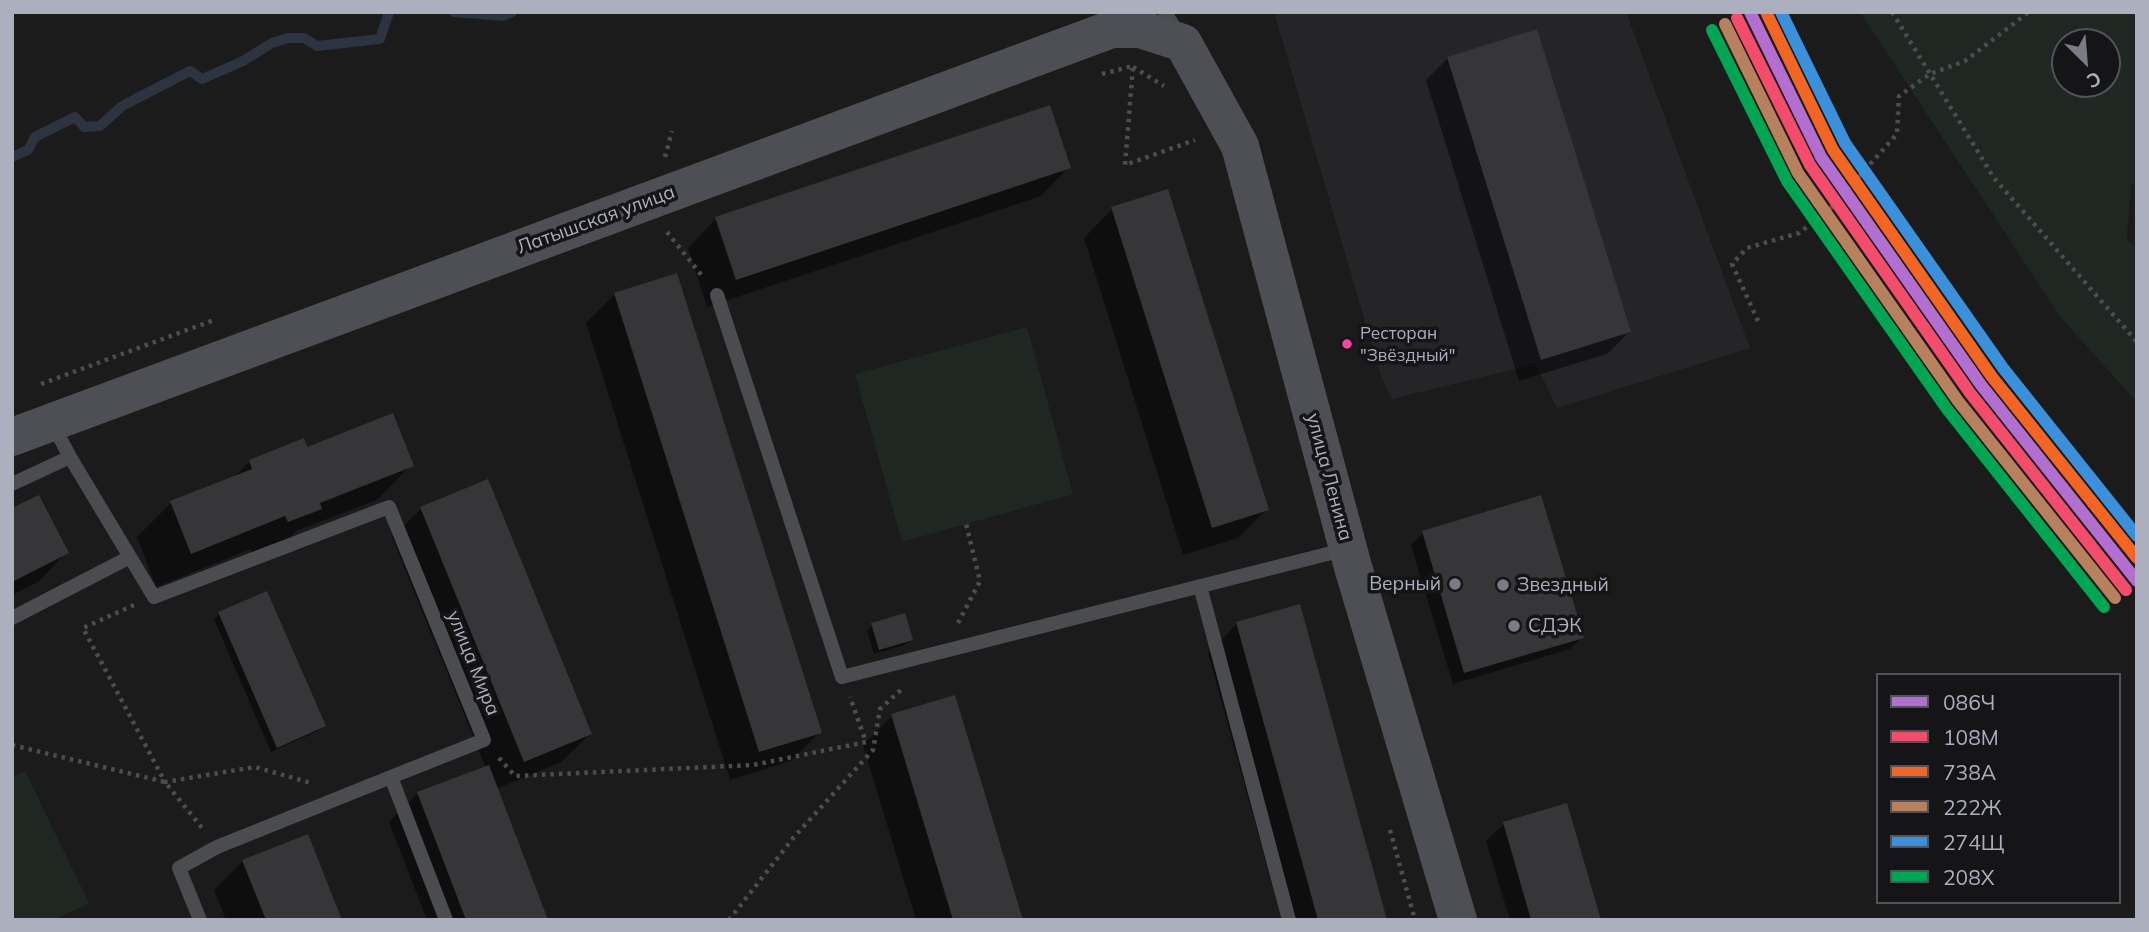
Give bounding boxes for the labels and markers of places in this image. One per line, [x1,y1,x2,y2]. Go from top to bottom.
place label: Ресторан "Звёздный" [1360,324,1455,364]
marker: Ресторан "Звёздный" [1340,337,1354,351]
place label: Верный [1369,573,1441,595]
place label: Звездный [1517,574,1609,596]
marker: Верный [1447,576,1463,592]
marker: Звездный [1495,577,1511,593]
place label: СДЭК [1528,615,1582,637]
marker: СДЭК [1506,618,1522,634]

